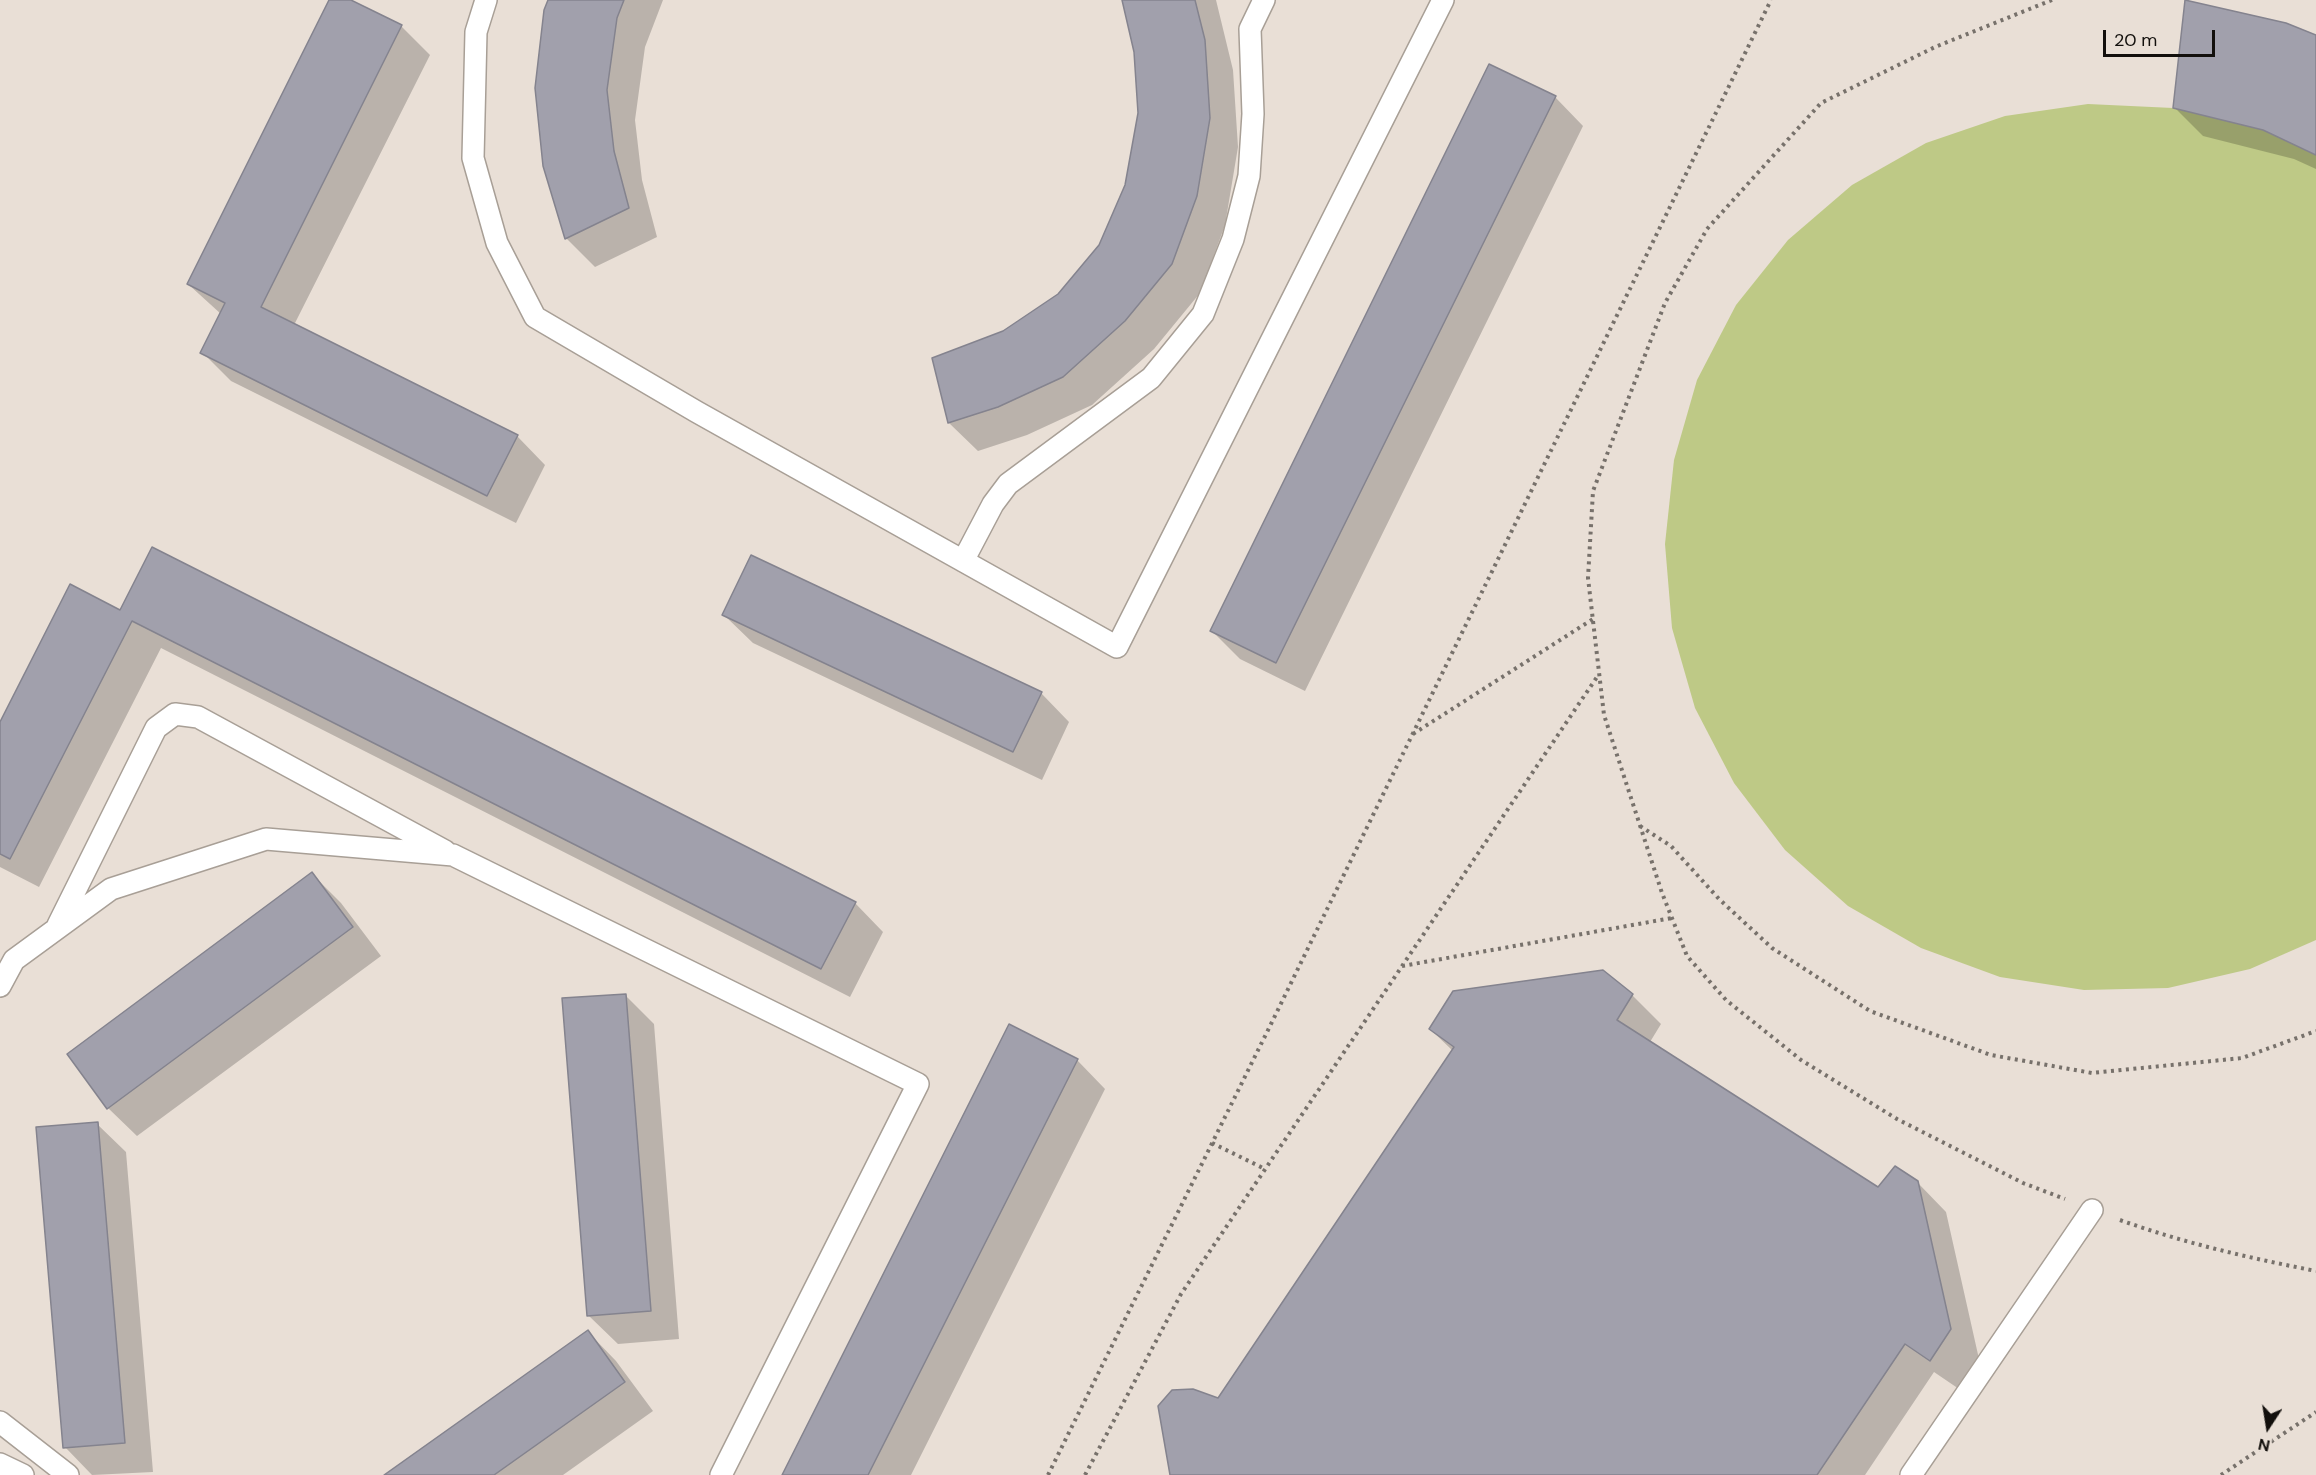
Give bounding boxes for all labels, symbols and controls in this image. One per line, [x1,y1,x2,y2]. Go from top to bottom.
scale bar [2106,18,2218,56]
text: 20 m [2114,28,2157,52]
north arrow [2238,1397,2298,1457]
text: N [2256,1434,2272,1457]

